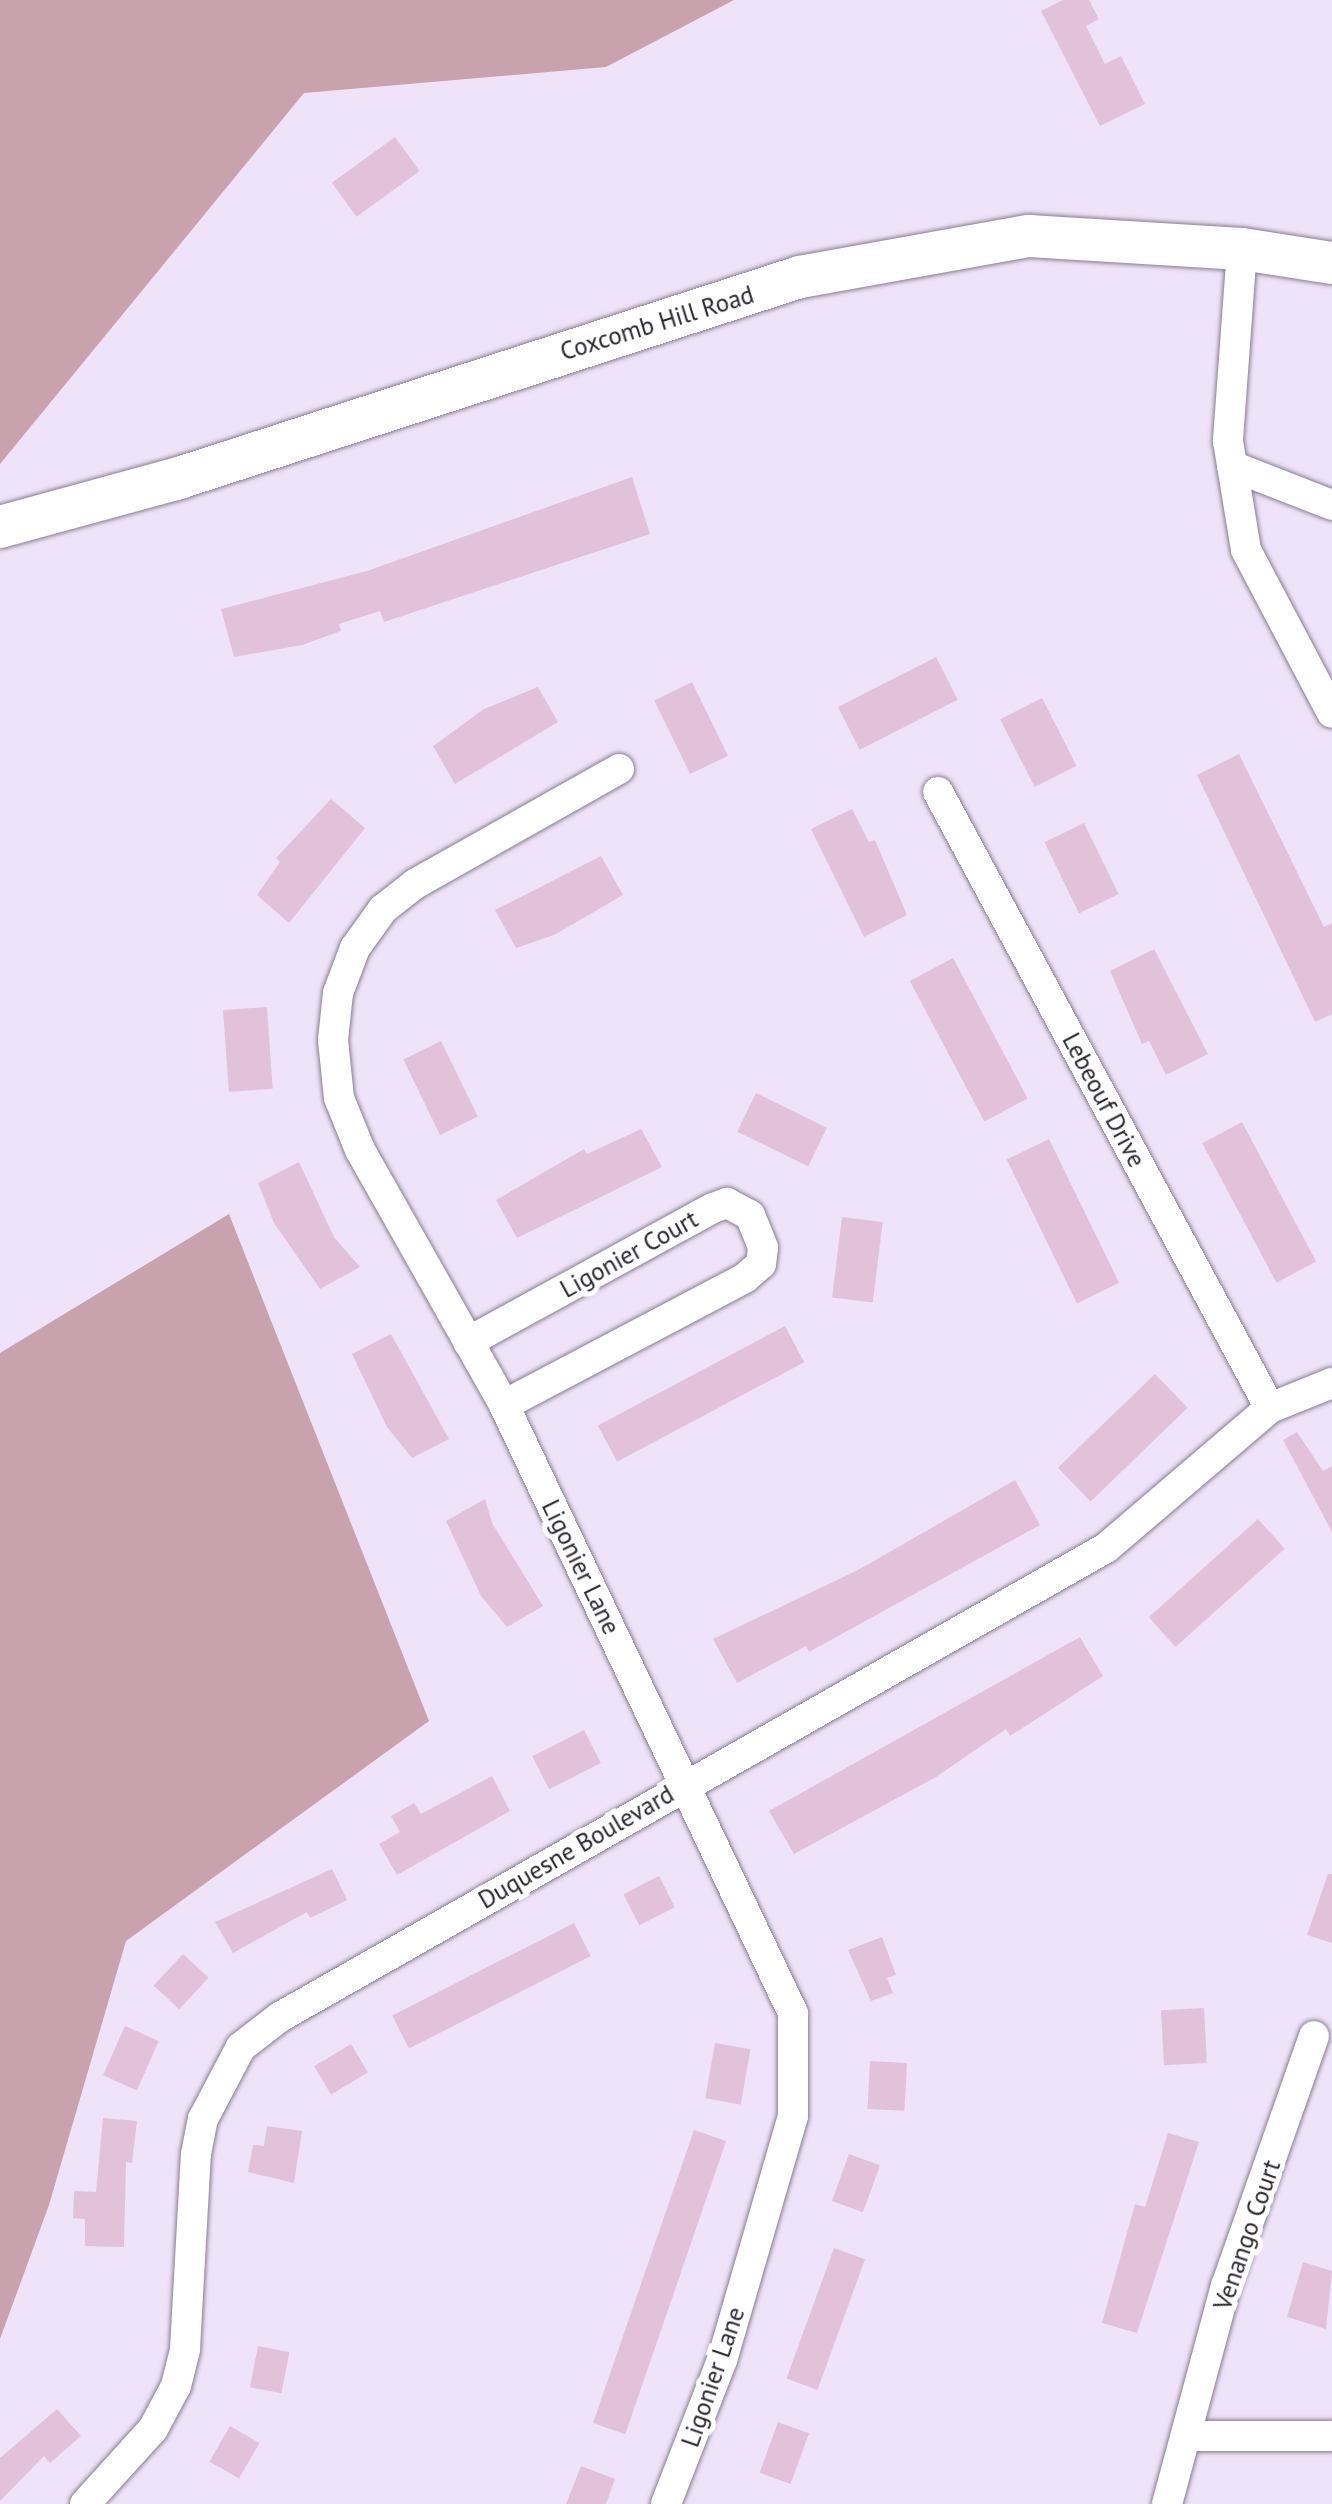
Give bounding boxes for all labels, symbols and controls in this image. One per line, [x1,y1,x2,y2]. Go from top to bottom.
street label: Coxcomb Hill Road [557,279,757,367]
street label: Lebeouf Drive [1056,1028,1152,1172]
street label: Ligonier Court [555,1204,703,1304]
street label: Ligonier Lane [536,1495,626,1639]
street label: Duquesne Boulevard [473,1779,679,1915]
street label: Venango Court [1207,2156,1287,2314]
street label: Ligonier Lane [675,2303,751,2451]

